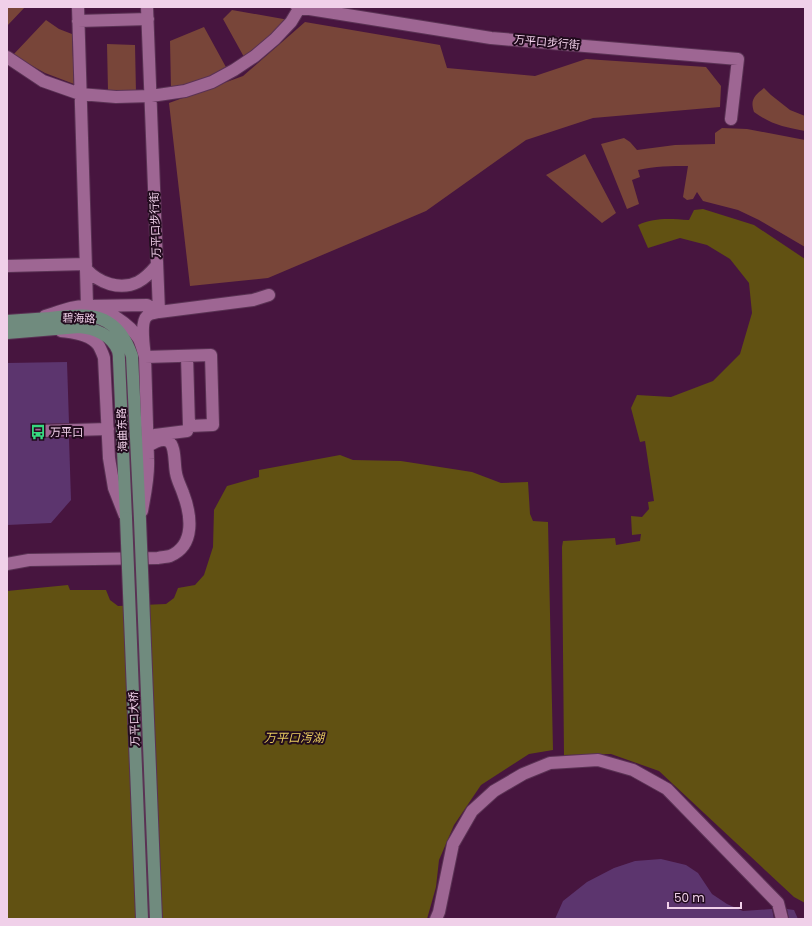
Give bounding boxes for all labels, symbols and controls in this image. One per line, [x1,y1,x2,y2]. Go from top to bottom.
street label: 万平口步行街 [513,31,581,53]
street label: 万平口步行街 [146,192,164,258]
street label: 碧海路 [62,309,96,327]
street label: 海曲东路 [113,408,131,452]
bus stop icon: 万平口 [29,423,47,441]
place label: 万平口 [50,424,83,440]
street label: 万平口大桥 [125,691,143,747]
water label: 万平口泻湖 [264,729,326,746]
scale bar [668,884,741,910]
text: 50 m [674,889,705,906]

